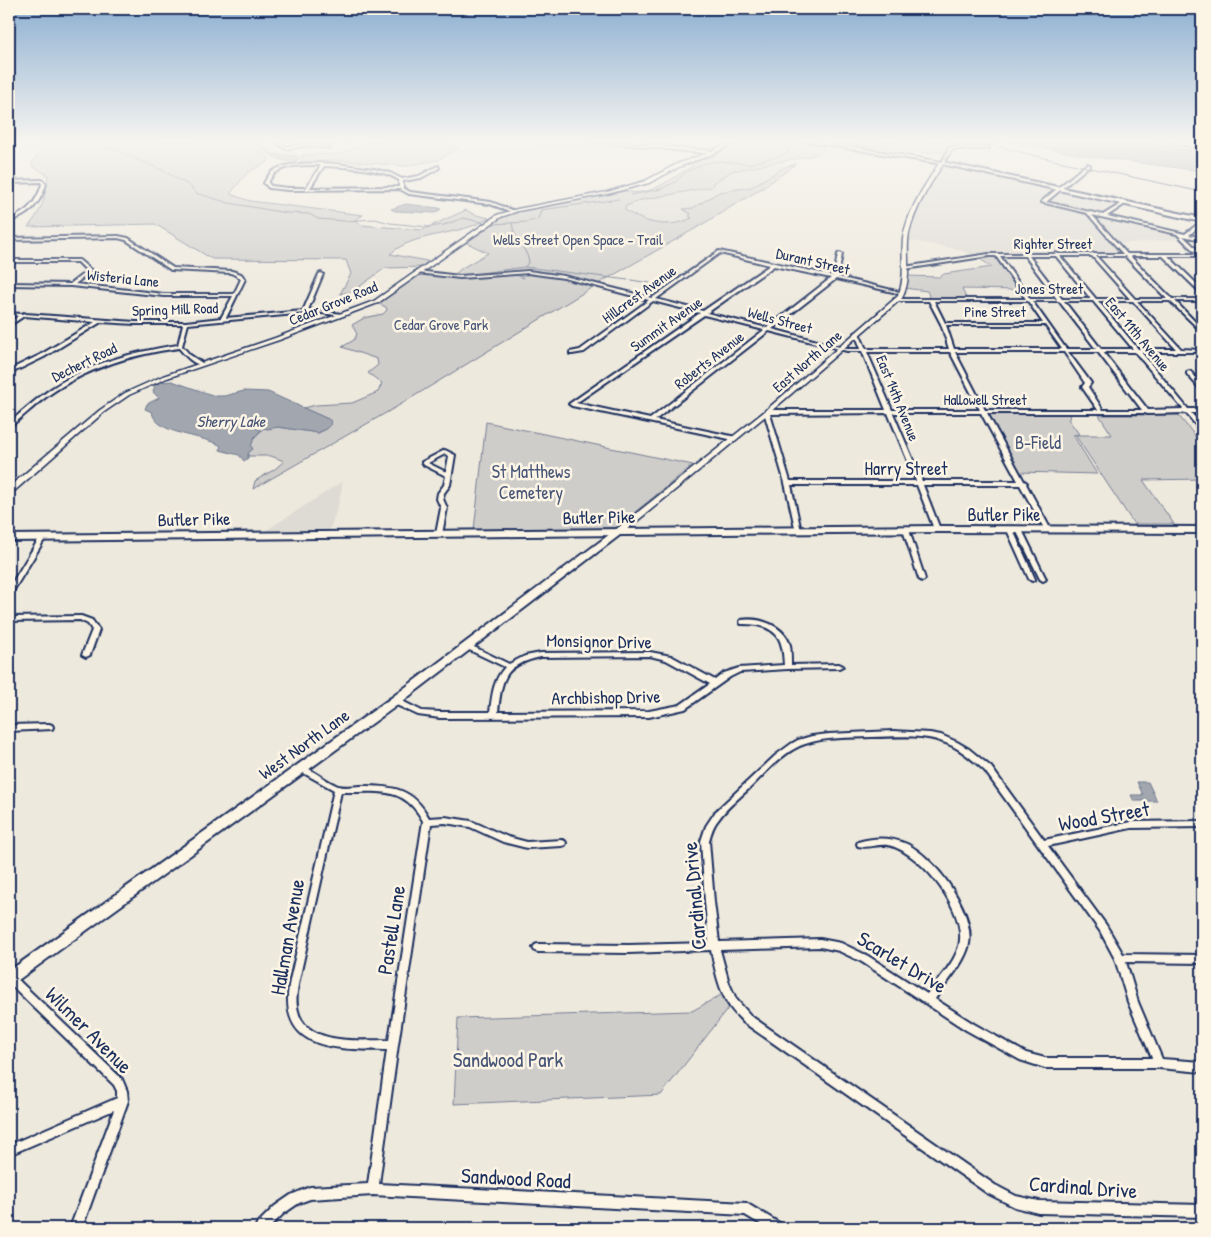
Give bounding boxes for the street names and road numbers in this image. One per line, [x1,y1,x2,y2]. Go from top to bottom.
street label: Righter Street [1014,233,1093,254]
street label: Durant Street [774,242,853,280]
street label: Hillcrest Avenue [598,260,680,328]
street label: Wisteria Lane [86,264,160,292]
street label: Cedar Grove Road [285,276,381,330]
street label: Jones Street [1015,278,1084,299]
street label: Summit Avenue [626,291,706,356]
street label: East 11th Avenue [1101,292,1175,376]
street label: Spring Mill Road [132,297,219,321]
street label: Wells Street [745,301,815,339]
street label: Pine Street [964,301,1027,322]
street label: East North Lane [768,325,846,397]
street label: Roberts Avenue [670,326,748,394]
street label: Dechert Road [48,337,120,387]
street label: East 14th Avenue [871,352,925,444]
street label: Hallowell Street [943,389,1027,410]
street label: Harry Street [865,456,948,481]
street label: Butler Pike [968,502,1040,527]
street label: Butler Pike [562,504,636,530]
street label: Butler Pike [157,506,231,532]
street label: Monsignor Drive [546,628,652,654]
street label: Archbishop Drive [551,684,661,710]
street label: West North Lane [254,703,354,785]
street label: Wood Street [1056,794,1152,838]
street label: Cardinal Drive [675,841,713,951]
street label: Hallman Avenue [263,877,311,997]
street label: Pastell Lane [370,883,412,977]
street label: Scarlet Drive [852,924,952,1000]
street label: Wilmer Avenue [39,980,139,1080]
street label: Sandwood Road [460,1161,572,1195]
street label: Cardinal Drive [1028,1169,1138,1205]

